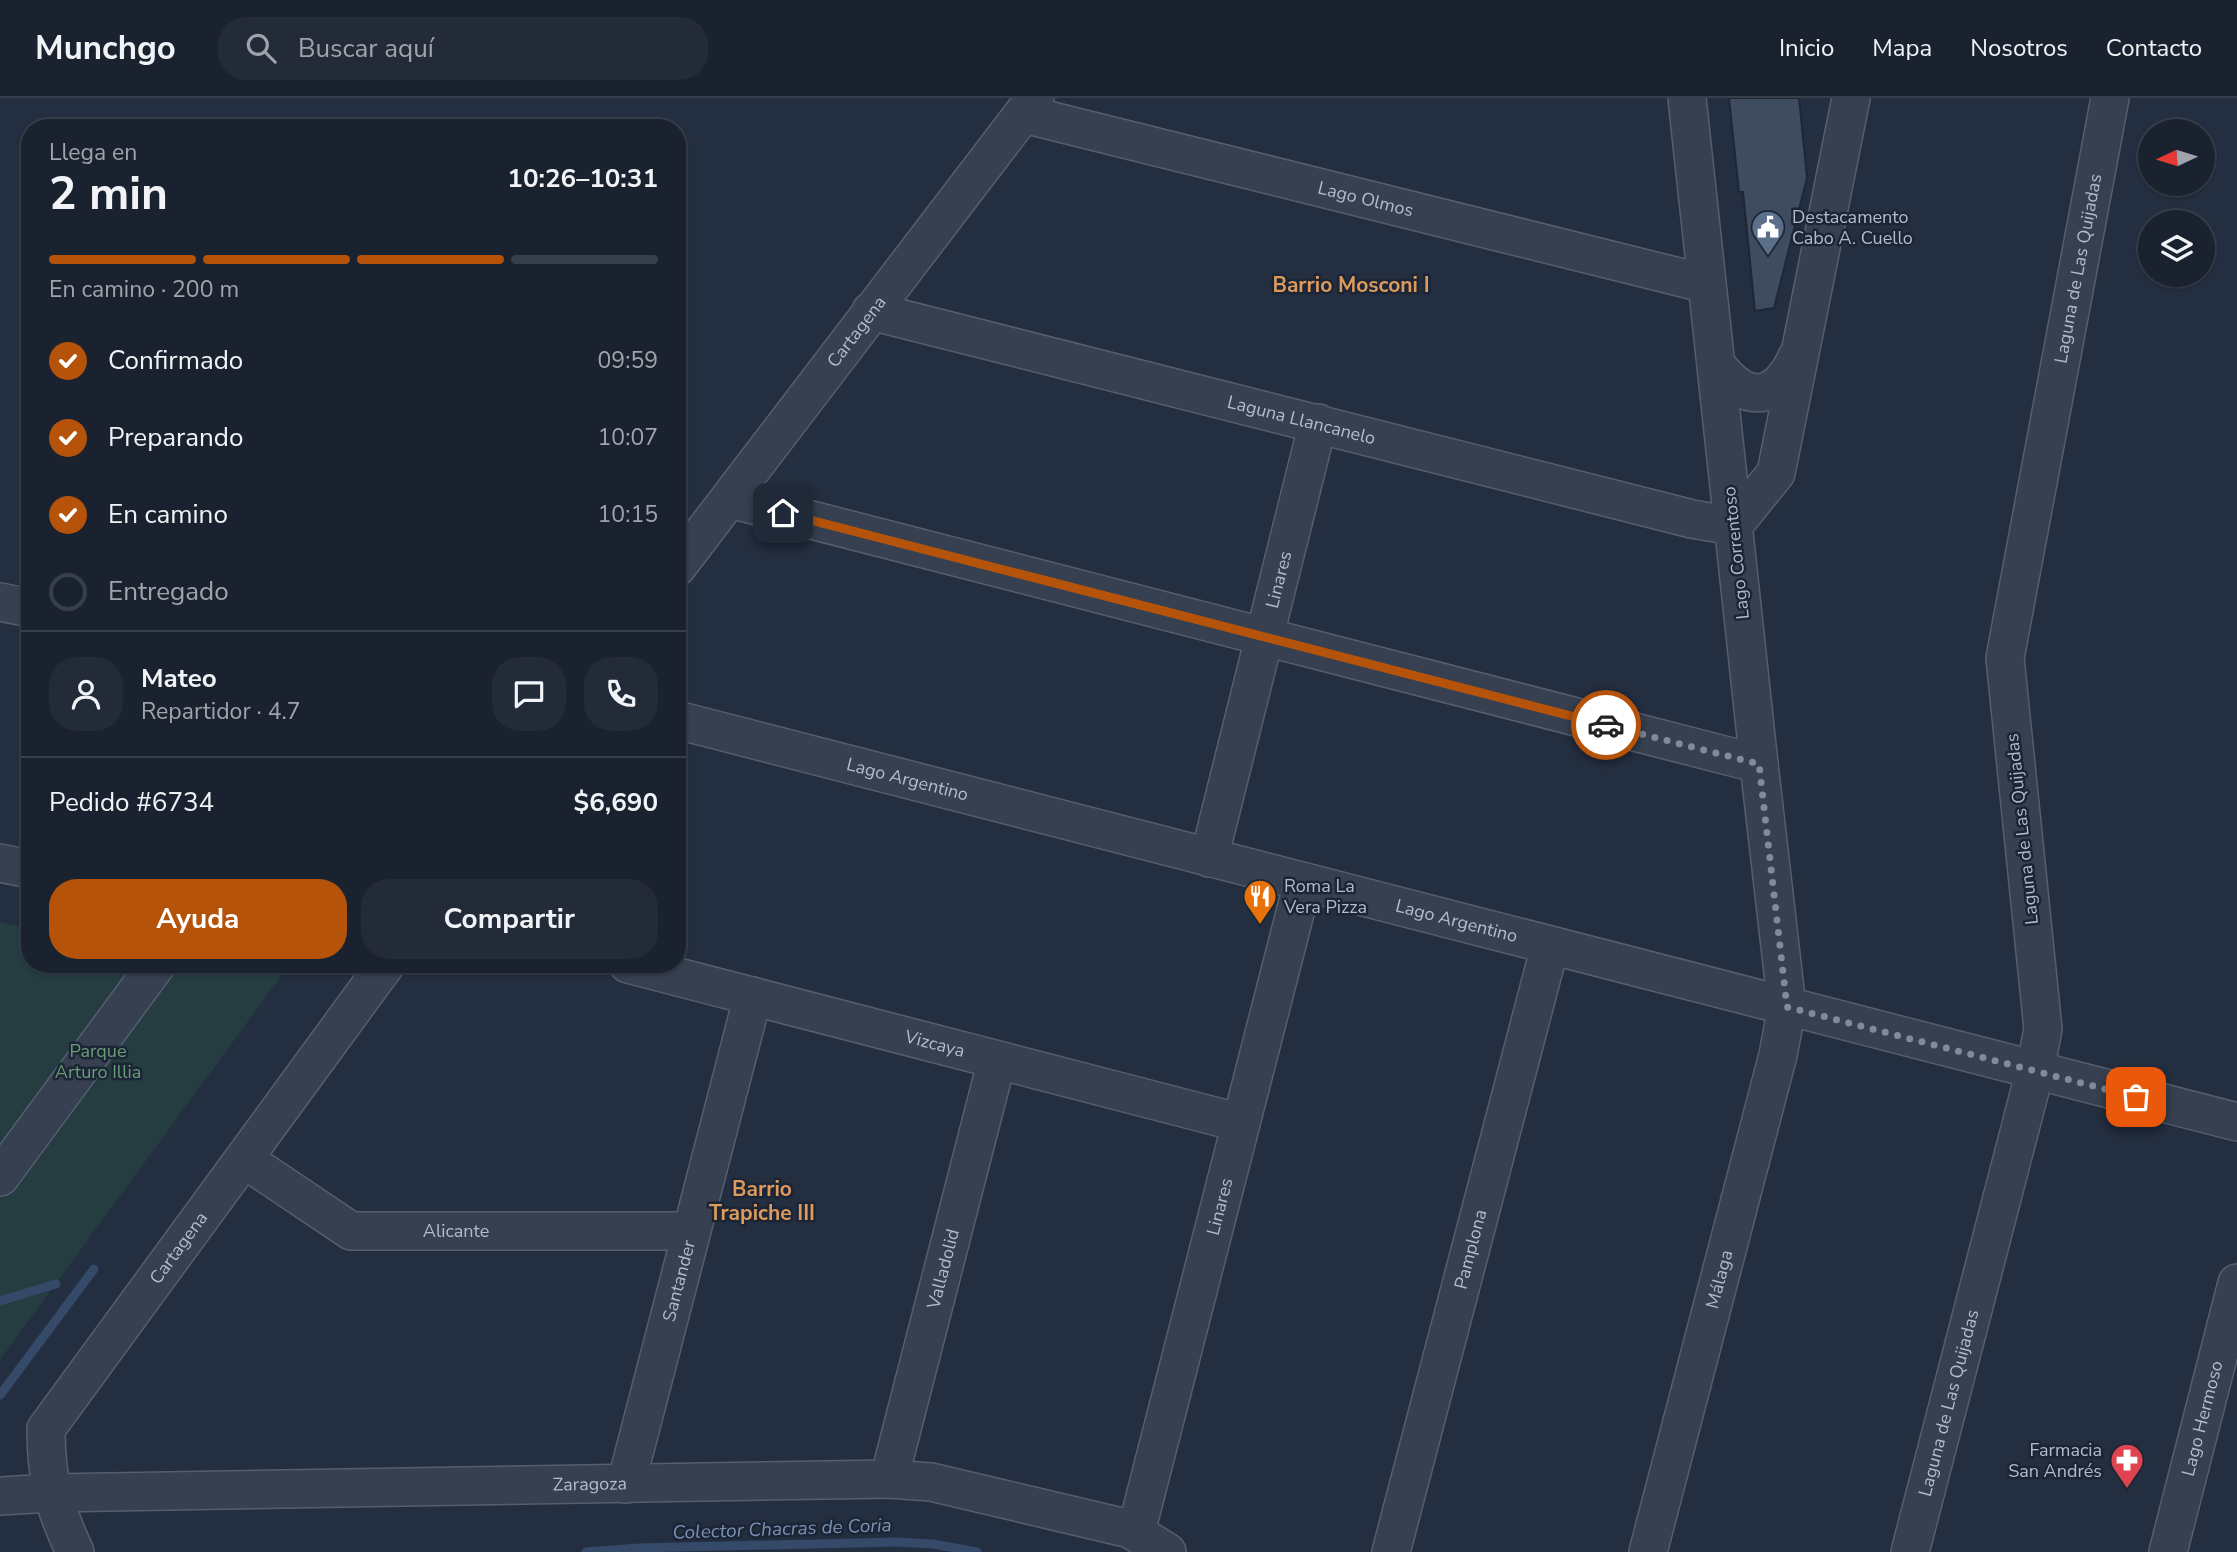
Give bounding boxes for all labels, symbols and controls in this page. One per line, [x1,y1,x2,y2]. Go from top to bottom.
search box [218,17,708,80]
text: Munchgo [35,26,176,71]
icon: search [242,29,280,67]
text: Buscar aquí [298,31,434,66]
text: Inicio [1779,32,1834,64]
text: Mapa [1872,32,1932,64]
text: Nosotros [1970,32,2068,64]
text: Contacto [2106,32,2202,64]
north arrow [2138,119,2216,196]
map controls [2138,119,2215,287]
text: Llega en [49,137,137,168]
text: 10:26–10:31 [507,161,658,196]
text: 2 min [49,162,168,225]
street label: Laguna de Las Quijadas [2049,172,2108,365]
street label: Lago Olmos [1315,176,1416,222]
place label: Destacamento Cabo A. Cuello [1792,205,1913,250]
public building icon: Destacamento Cabo A. Cuello [1749,208,1787,257]
button: layers [2138,210,2215,287]
district label: Barrio Mosconi I [1272,271,1430,299]
text: En camino · 200 m [49,274,239,305]
street label: Cartagena [822,291,892,372]
icon: check [49,342,87,380]
text: Confirmado [108,343,243,378]
text: 09:59 [598,345,658,376]
street label: Laguna Llancanelo [1225,390,1378,450]
icon: check [49,419,87,457]
text: Preparando [108,420,243,455]
text: 10:07 [598,422,658,453]
pin [753,483,813,543]
street label: Lago Correntoso [1717,485,1755,621]
icon: home [764,494,802,532]
icon: check [49,496,87,534]
text: En camino [108,497,228,532]
text: 10:15 [598,499,658,530]
street label: Linares [1260,548,1297,611]
text: Entregado [108,574,229,609]
button: person [49,657,123,731]
button: chat [492,657,566,731]
button: phone [584,657,658,731]
text: Mateo [141,661,217,696]
courier [1571,690,1641,760]
text: Repartidor · 4.7 [141,696,301,727]
icon: car [1587,706,1625,744]
street label: Laguna de Las Quijadas [2000,732,2044,926]
street label: Lago Argentino [844,752,971,807]
text: Pedido #6734 [49,785,214,820]
text: $6,690 [574,785,658,820]
place label: Roma La Vera Pizza [1283,874,1367,919]
restaurant icon: Roma La Vera Pizza [1241,877,1279,926]
button: Ayuda [49,879,347,959]
button: Compartir [361,879,658,959]
street label: Lago Argentino [1393,894,1520,948]
street label: Vizcaya [901,1024,967,1063]
park label: Parque Arturo Illia [55,1039,141,1084]
pin [2106,1067,2166,1127]
icon: bag [2117,1078,2155,1116]
district label: Barrio Trapiche III [709,1175,815,1227]
street label: Linares [1201,1175,1238,1238]
street label: Cartagena [144,1207,213,1289]
street label: Pamplona [1448,1207,1492,1292]
street label: Alicante [423,1219,489,1243]
street label: Valladolid [921,1226,965,1312]
street label: Santander [657,1237,701,1324]
street label: Málaga [1700,1247,1739,1311]
street label: Laguna de Las Quijadas [1913,1307,1985,1499]
street label: Lago Hermoso [2176,1358,2229,1479]
place label: Farmacia San Andrés [2008,1438,2102,1483]
pharmacy icon: Farmacia San Andrés [2108,1441,2146,1490]
street label: Zaragoza [553,1471,627,1497]
water label: Colector Chacras de Coria [672,1512,892,1546]

